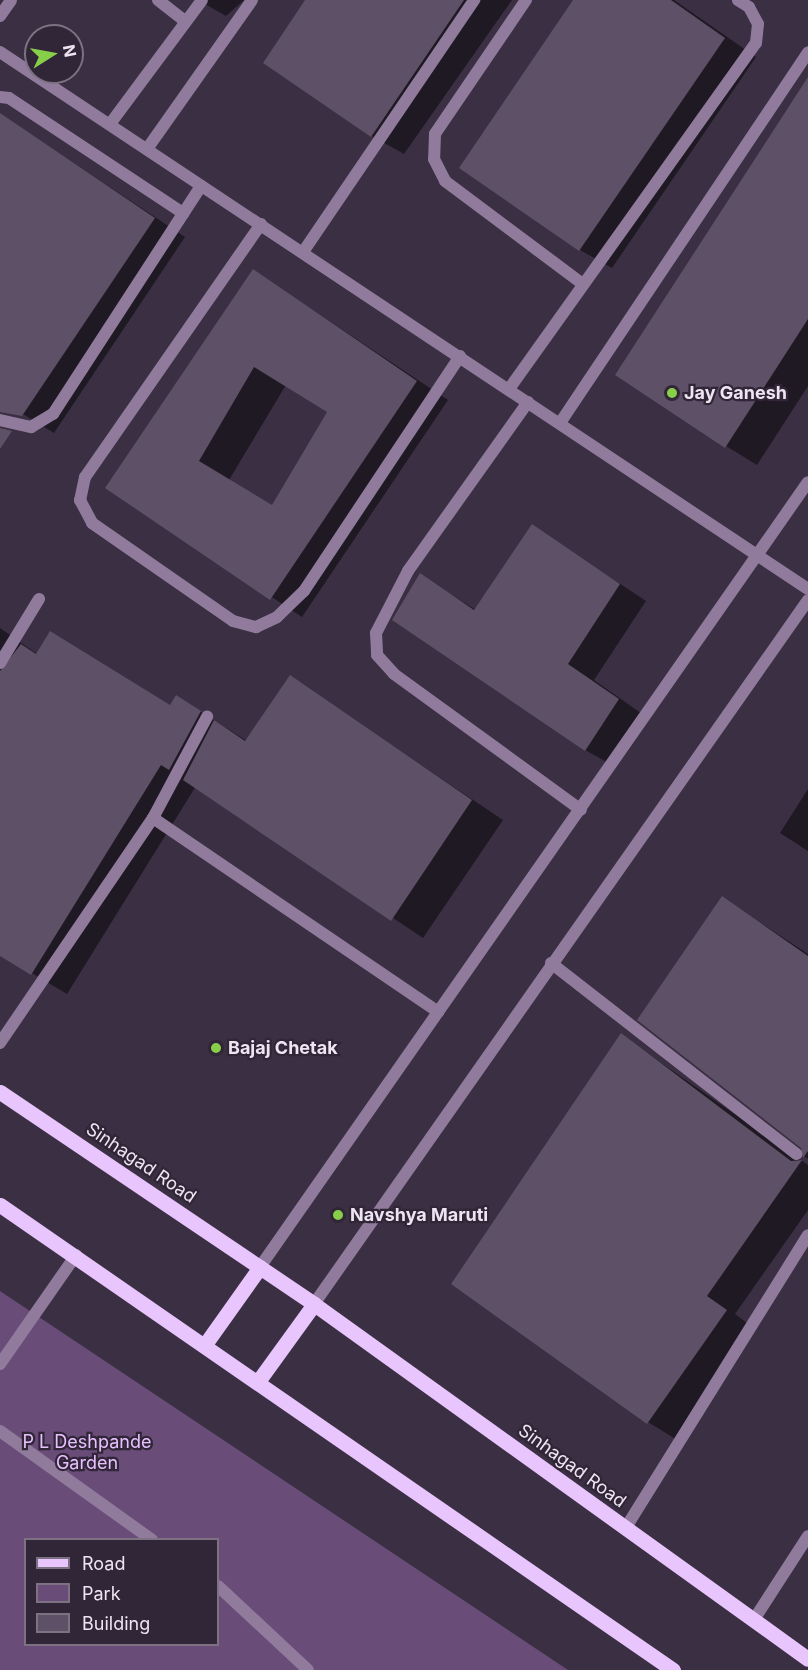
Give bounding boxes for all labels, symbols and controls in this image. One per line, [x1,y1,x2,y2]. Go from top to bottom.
north arrow [24,24,84,84]
text: N [59,43,81,59]
place label: Jay Ganesh [684,382,787,404]
marker: Jay Ganesh [665,386,679,400]
place label: Bajaj Chetak [228,1037,338,1059]
marker: Bajaj Chetak [209,1041,223,1055]
street label: Sinhagad Road [82,1118,200,1208]
place label: Navshya Maruti [350,1204,488,1226]
marker: Navshya Maruti [331,1208,345,1222]
street label: Sinhagad Road [514,1420,630,1512]
park label: P L Deshpande Garden [23,1432,151,1474]
legend [24,1538,219,1646]
text: Road [82,1553,125,1574]
text: Park [82,1583,121,1604]
text: Building [82,1613,150,1634]

